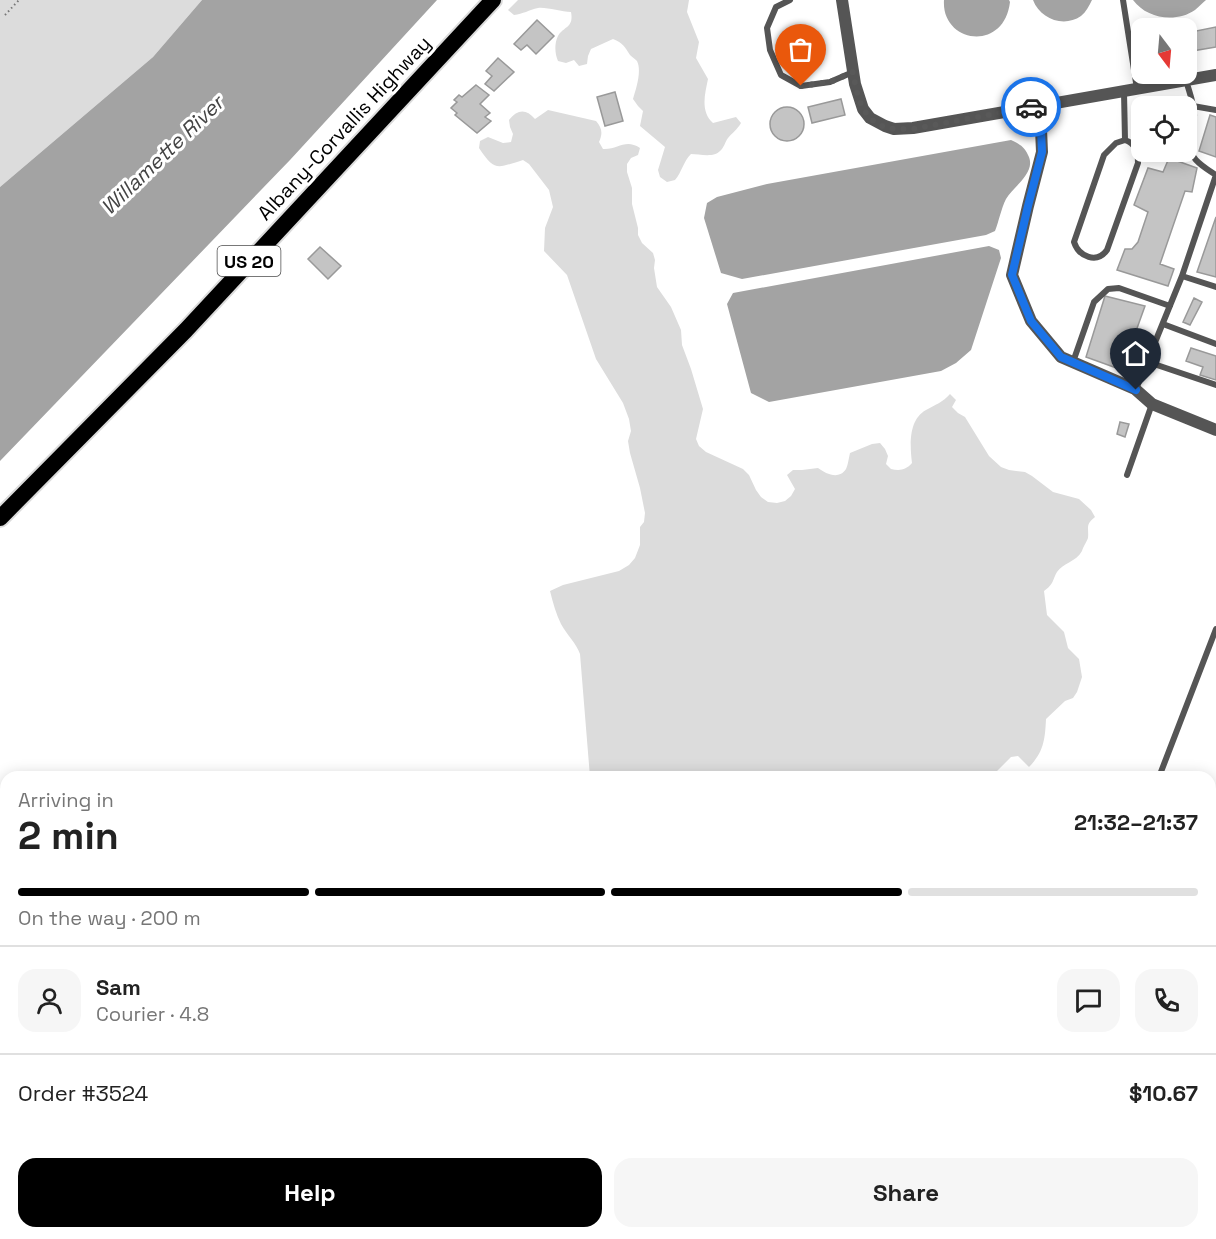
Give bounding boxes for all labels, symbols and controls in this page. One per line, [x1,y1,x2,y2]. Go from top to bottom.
north arrow [1131,18,1197,84]
map controls [1131,18,1197,162]
pin [775,24,826,86]
street label: Albany-Corvallis Highway [252,30,436,226]
icon: bag [784,33,817,66]
courier [1001,77,1061,137]
water label: Willamette River [95,88,231,220]
icon: car [1015,91,1048,124]
button: locate [1131,96,1197,162]
road number: US 20 [218,246,280,276]
pin [1110,328,1161,390]
icon: home [1119,337,1152,370]
text: Arriving in [18,787,114,813]
text: 21:32–21:37 [1074,808,1198,836]
text: 2 min [18,811,119,860]
text: On the way · 200 m [18,905,201,931]
button: person [18,969,81,1032]
button: chat [1057,969,1120,1032]
button: phone [1135,969,1198,1032]
text: Sam [96,973,141,1001]
text: Courier · 4.8 [96,1001,209,1027]
text: Order #3524 [18,1079,148,1107]
text: $10.67 [1129,1079,1198,1107]
button: Help [18,1158,602,1227]
button: Share [614,1158,1198,1227]

